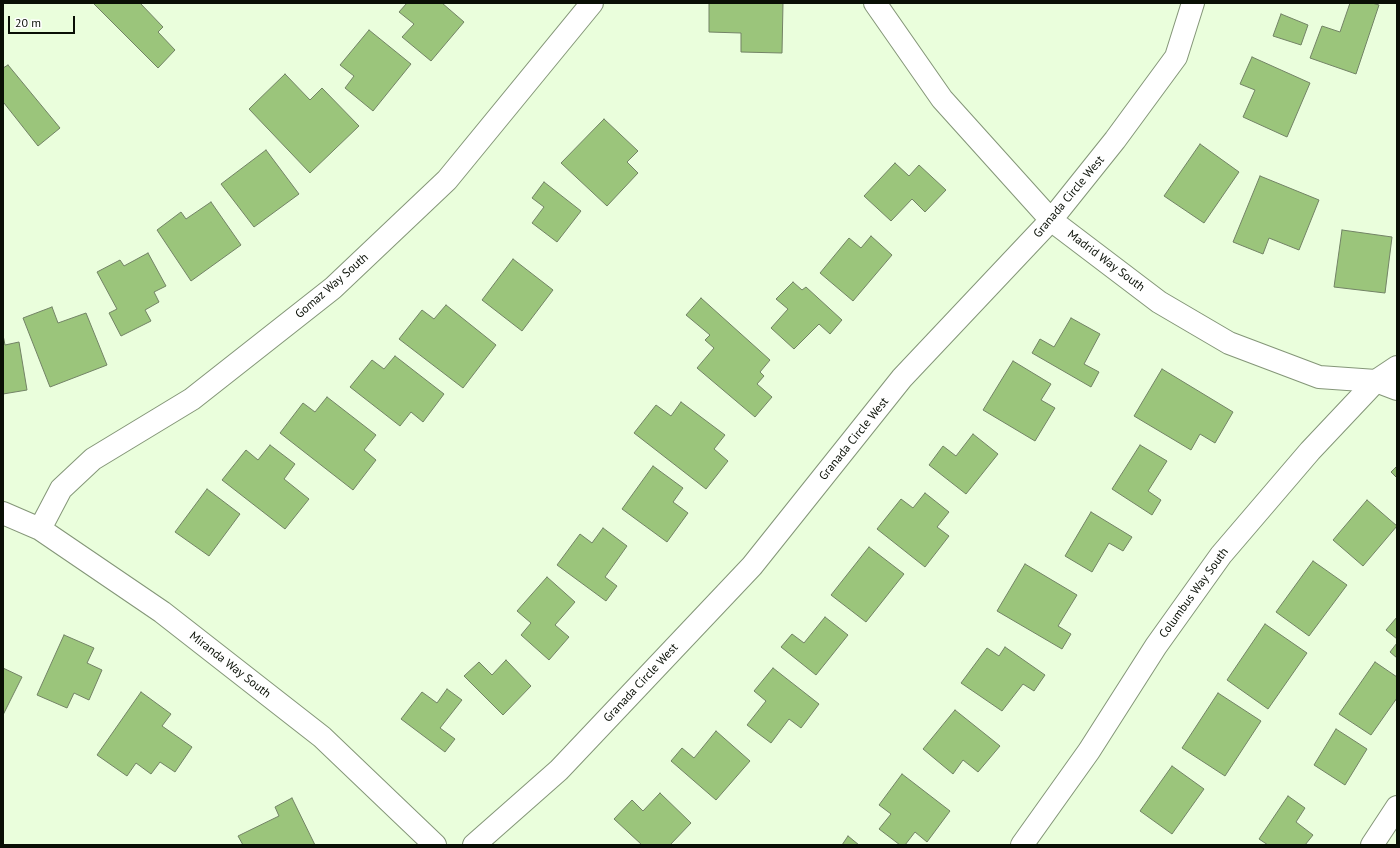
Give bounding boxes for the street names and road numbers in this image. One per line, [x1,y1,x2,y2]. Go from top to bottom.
street label: Granada Circle West [1031,153,1107,241]
street label: Madrid Way South [1065,227,1147,295]
street label: Gomaz Way South [293,250,371,322]
street label: Granada Circle West [816,395,892,483]
street label: Columbus Way South [1156,545,1232,641]
street label: Miranda Way South [187,629,273,701]
street label: Granada Circle West [601,641,681,725]

